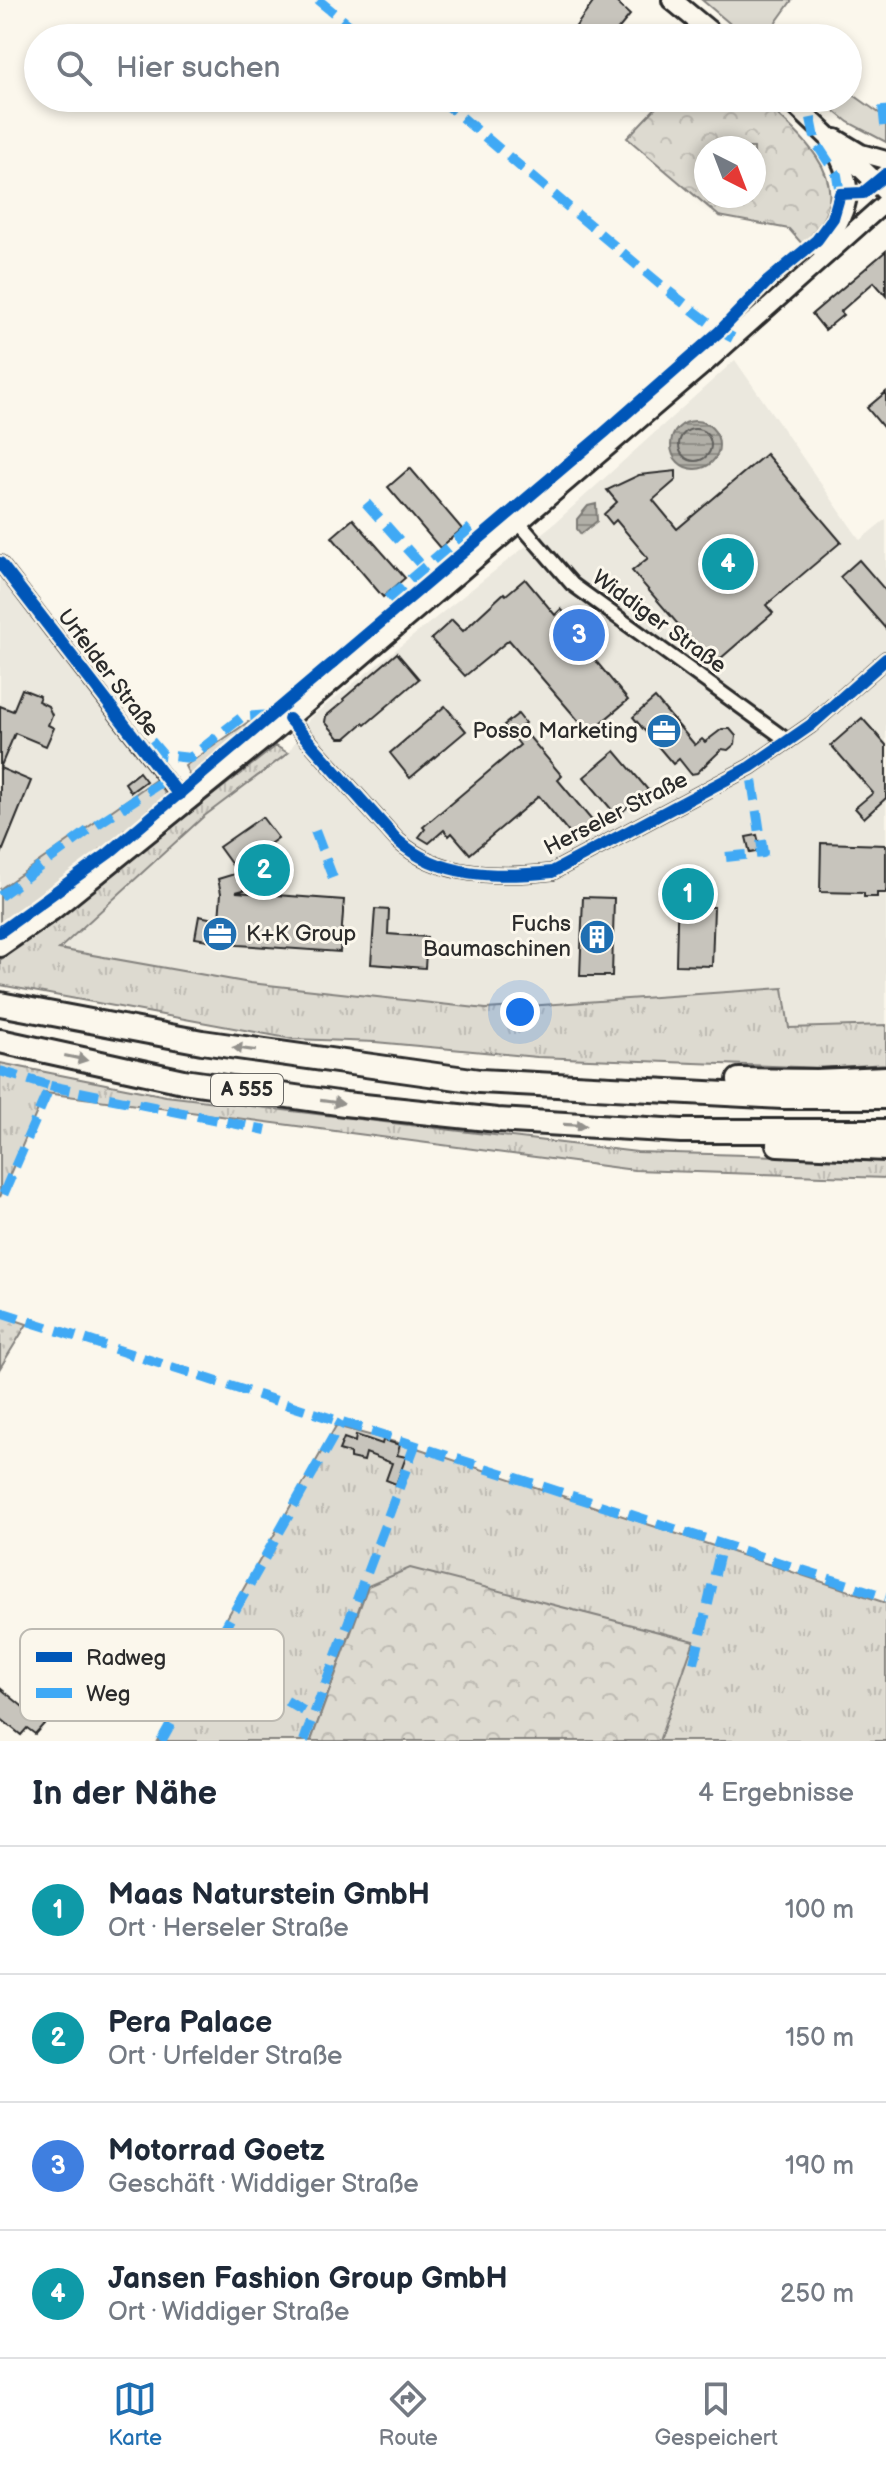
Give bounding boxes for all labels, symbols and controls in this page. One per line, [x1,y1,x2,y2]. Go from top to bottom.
search box [24,24,862,112]
icon: search [52,46,96,90]
text: Hier suchen [116,50,281,86]
north arrow [694,136,766,208]
pin: 4 [702,534,754,594]
street label: Widdiger Straße [587,564,731,680]
street label: Urfelder Straße [51,604,165,742]
pin: 3 [553,605,605,665]
office icon: Posso Marketing [645,712,683,750]
place label: Posso Marketing [472,718,638,745]
street label: Herseler Straße [540,766,692,862]
pin: 2 [238,840,290,900]
pin: 1 [662,864,714,924]
place label: Fuchs Baumaschinen [423,911,571,963]
office icon: K+K Group [201,915,239,953]
building icon: Fuchs Baumaschinen [578,918,616,956]
place label: K+K Group [246,921,356,948]
your location [500,992,540,1032]
one-way arrow [231,1042,256,1055]
one-way arrow [64,1052,89,1065]
road number: A 555 [211,1074,283,1106]
one-way arrow [320,1096,345,1109]
one-way arrow [563,1119,588,1132]
legend [20,1629,284,1721]
text: Radweg [86,1645,166,1672]
text: Weg [86,1681,131,1708]
text: In der Nähe [32,1773,217,1814]
text: 4 Ergebnisse [698,1778,854,1809]
text: Maas Naturstein GmbH [108,1877,430,1913]
text: 1 [53,1895,63,1926]
text: 100 m [785,1895,854,1926]
text: Ort · Herseler Straße [108,1913,349,1944]
text: Pera Palace [108,2005,272,2041]
text: 2 [50,2023,66,2054]
text: 150 m [785,2023,854,2054]
text: Ort · Urfelder Straße [108,2041,342,2072]
text: Motorrad Goetz [108,2133,325,2169]
text: 3 [50,2151,66,2182]
text: 190 m [785,2151,854,2182]
text: Geschäft · Widdiger Straße [108,2169,419,2200]
text: Jansen Fashion Group GmbH [108,2261,508,2297]
text: 4 [50,2279,66,2310]
text: 250 m [780,2279,854,2310]
text: Ort · Widdiger Straße [108,2297,349,2328]
tab: Karte [108,2377,162,2452]
tab: Route [379,2377,438,2452]
tab: Gespeichert [654,2377,778,2452]

